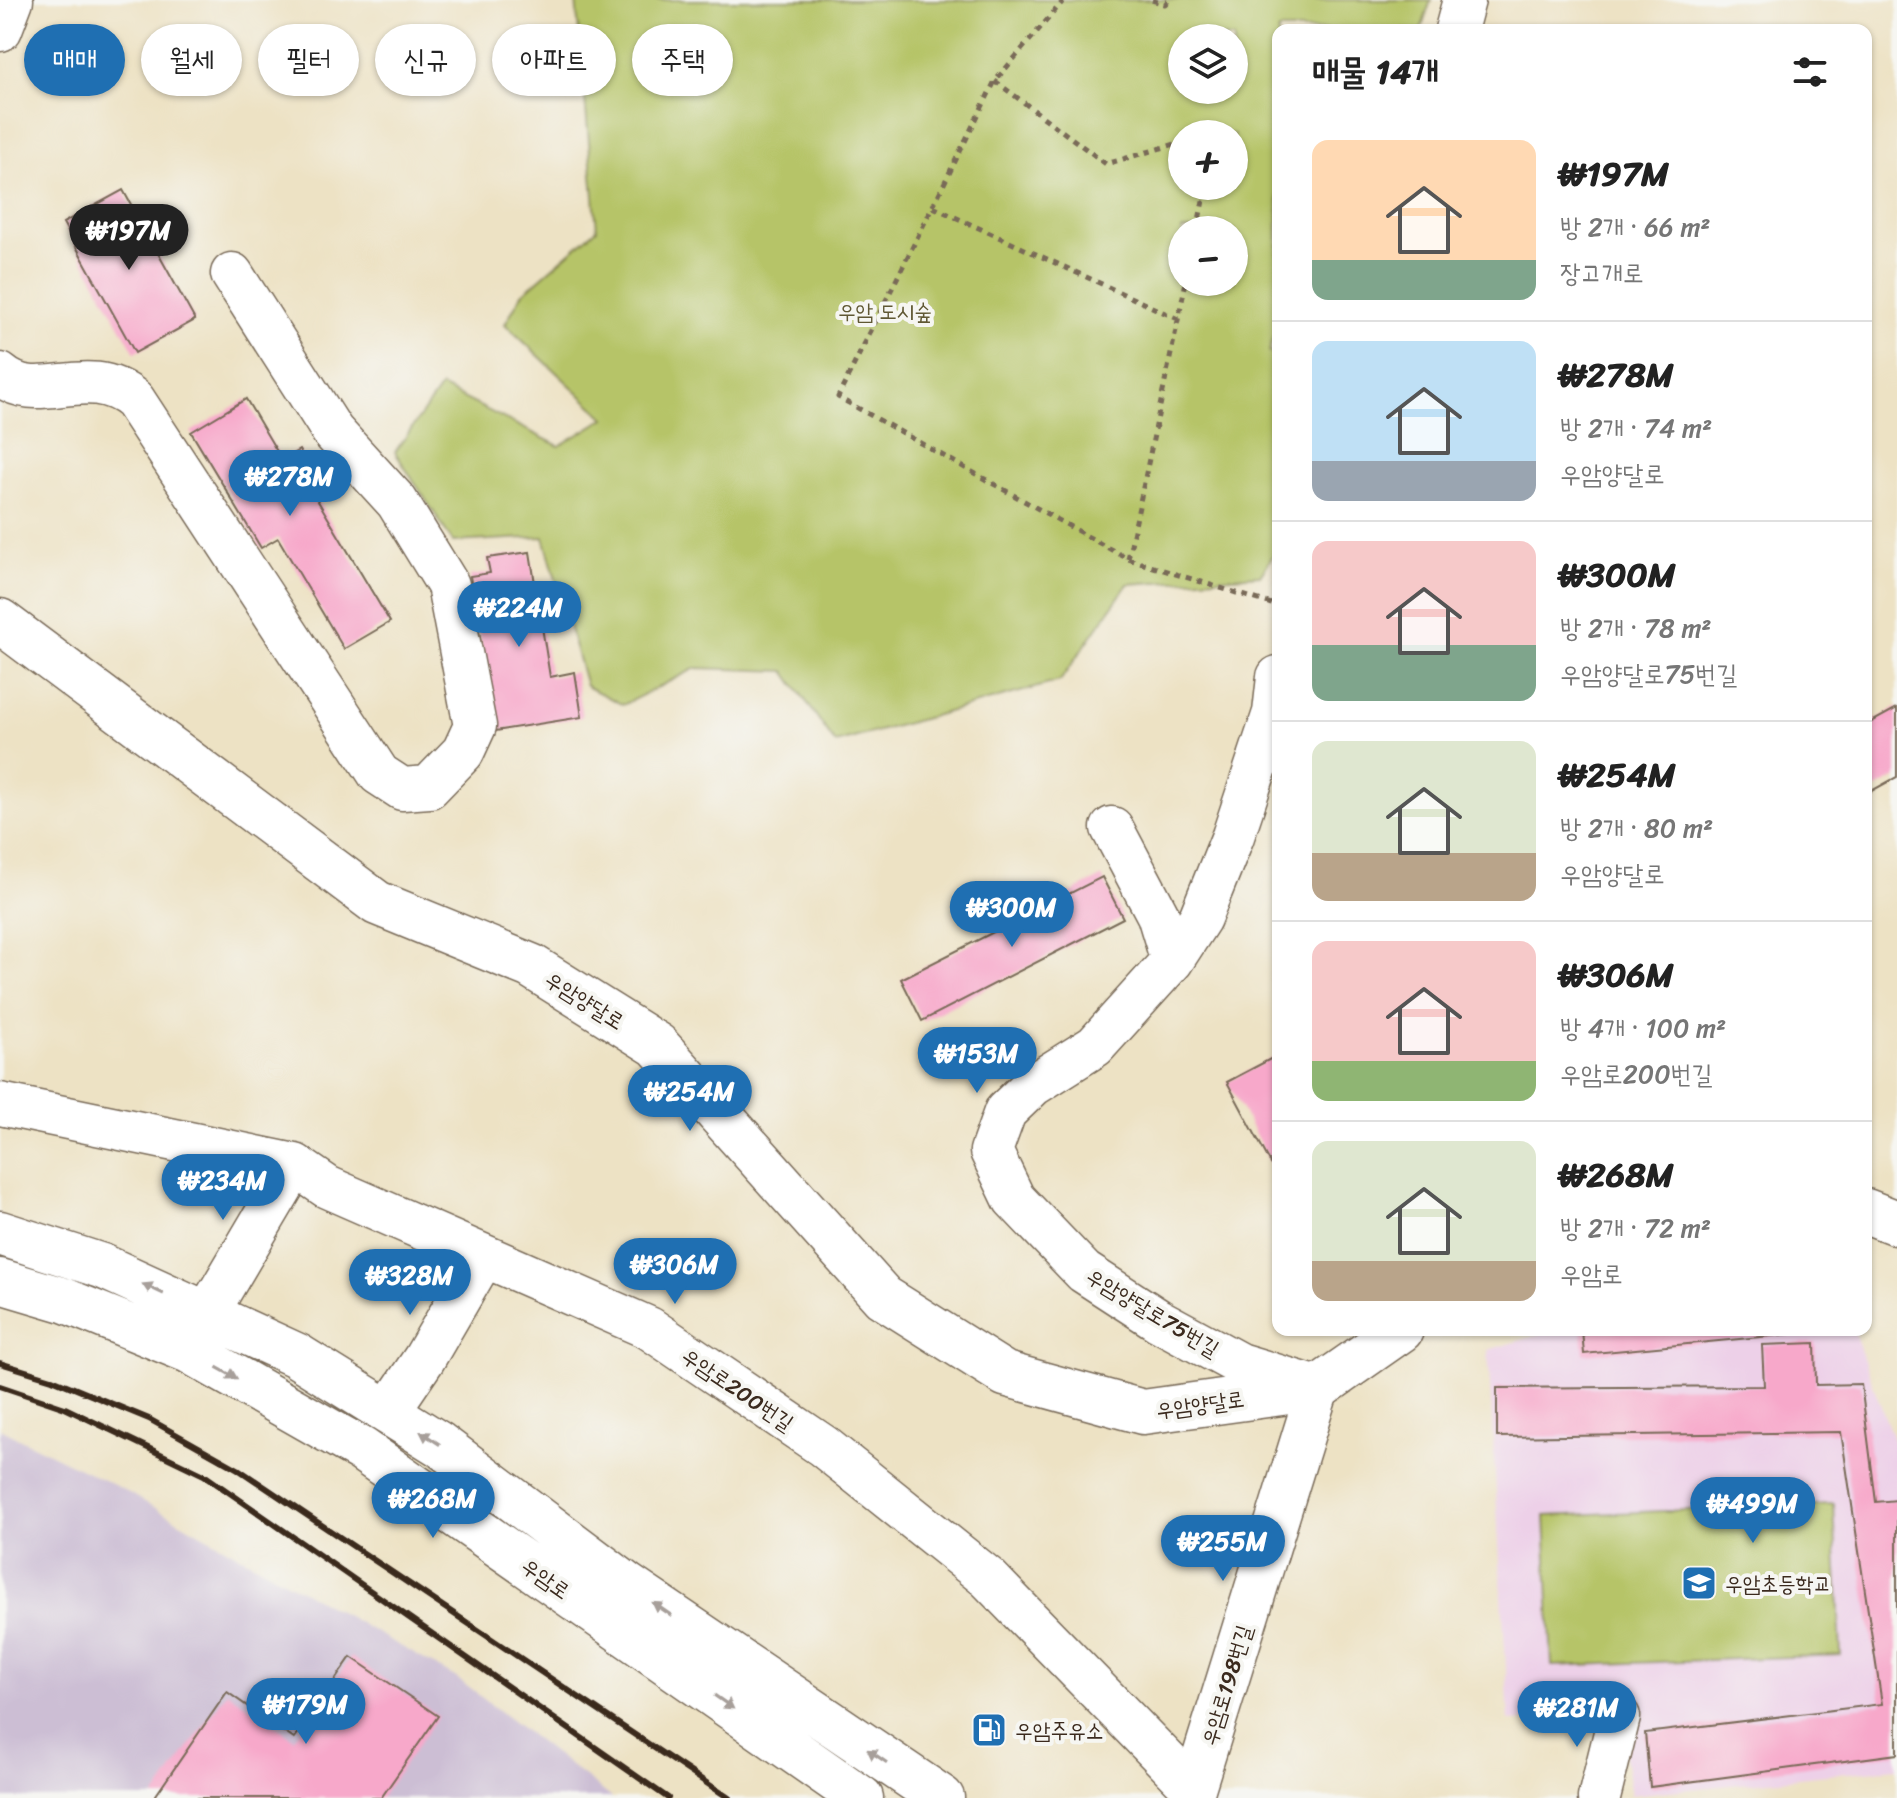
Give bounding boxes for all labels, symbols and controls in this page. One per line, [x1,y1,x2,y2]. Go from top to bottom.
chip: 매매 [24,24,125,96]
chip: 월세 [141,24,242,96]
chip: 필터 [258,24,359,96]
chip: 신규 [375,24,476,96]
chip: 아파트 [492,24,616,96]
chip: 주택 [632,24,733,96]
map controls [1168,24,1248,296]
button: layers [1168,24,1248,104]
text: 매물 14개 [1312,42,1439,102]
icon: filters [1788,50,1832,94]
button: + [1168,120,1248,200]
text: ₩197M [1560,144,1669,204]
icon: home [1376,172,1472,268]
pin: ₩197M [73,204,185,272]
text: 방 2개 · 66 m² [1560,204,1711,250]
text: ₩197M [87,207,171,253]
button: − [1168,216,1248,296]
text: 장고개로 [1560,250,1644,296]
park label: 우암 도시숲 [838,292,932,331]
text: ₩278M [1560,345,1674,405]
icon: home [1376,373,1472,469]
text: 방 2개 · 74 m² [1560,405,1712,451]
pin: ₩278M [234,450,346,518]
text: 우암양달로 [1560,451,1665,497]
text: ₩278M [247,453,333,499]
text: ₩300M [1560,545,1676,605]
icon: home [1376,573,1472,669]
pin: ₩224M [463,581,575,649]
text: ₩224M [475,584,563,630]
text: 방 2개 · 78 m² [1560,605,1712,651]
text: 우암양달로75번길 [1560,651,1737,697]
text: ₩254M [1560,745,1676,805]
icon: home [1376,773,1472,869]
text: 방 2개 · 80 m² [1560,805,1713,851]
text: 우암양달로 [1560,851,1665,897]
pin: ₩300M [956,881,1068,949]
text: ₩300M [968,884,1056,930]
text: ₩306M [1560,945,1673,1005]
street label: 우암양달로 [537,960,633,1040]
icon: home [1376,973,1472,1069]
text: 방 4개 · 100 m² [1560,1005,1726,1051]
pin: ₩153M [921,1027,1033,1095]
text: ₩153M [936,1030,1018,1076]
text: 우암로200번길 [1560,1051,1712,1097]
pin: ₩254M [634,1065,746,1133]
text: ₩254M [646,1068,734,1114]
text: ₩268M [1560,1145,1673,1205]
pin: ₩234M [167,1154,279,1222]
text: ₩234M [180,1157,266,1203]
icon: home [1376,1173,1472,1269]
text: 방 2개 · 72 m² [1560,1205,1711,1251]
pin: ₩306M [619,1238,731,1306]
text: ₩306M [632,1241,718,1287]
pin: ₩328M [354,1249,466,1317]
text: 우암로 [1560,1251,1623,1297]
text: ₩328M [367,1252,453,1298]
street label: 우암양달로75번길 [1078,1257,1227,1368]
one-way arrow [141,1282,164,1296]
street label: 우암로200번길 [673,1337,802,1442]
one-way arrow [216,1366,239,1380]
street label: 우암양달로 [1154,1379,1247,1430]
one-way arrow [420,1431,441,1446]
pin: ₩268M [377,1472,489,1540]
text: ₩268M [390,1475,476,1521]
pin: ₩499M [1697,1477,1809,1545]
text: ₩499M [1708,1480,1798,1526]
pin: ₩255M [1167,1515,1279,1583]
text: ₩255M [1179,1518,1267,1564]
street label: 우암로 [513,1547,579,1610]
school or university icon: 우암초등학교 [1680,1564,1718,1602]
place label: 우암초등학교 [1725,1564,1831,1603]
one-way arrow [651,1602,672,1617]
street label: 우암로198번길 [1190,1620,1263,1750]
pin: ₩179M [250,1678,362,1746]
text: ₩179M [264,1681,348,1727]
pin: ₩281M [1521,1681,1633,1749]
text: ₩281M [1535,1684,1619,1730]
one-way arrow [713,1694,734,1709]
fuel station icon: 우암주유소 [970,1711,1008,1749]
place label: 우암주유소 [1015,1711,1104,1750]
one-way arrow [866,1749,887,1764]

